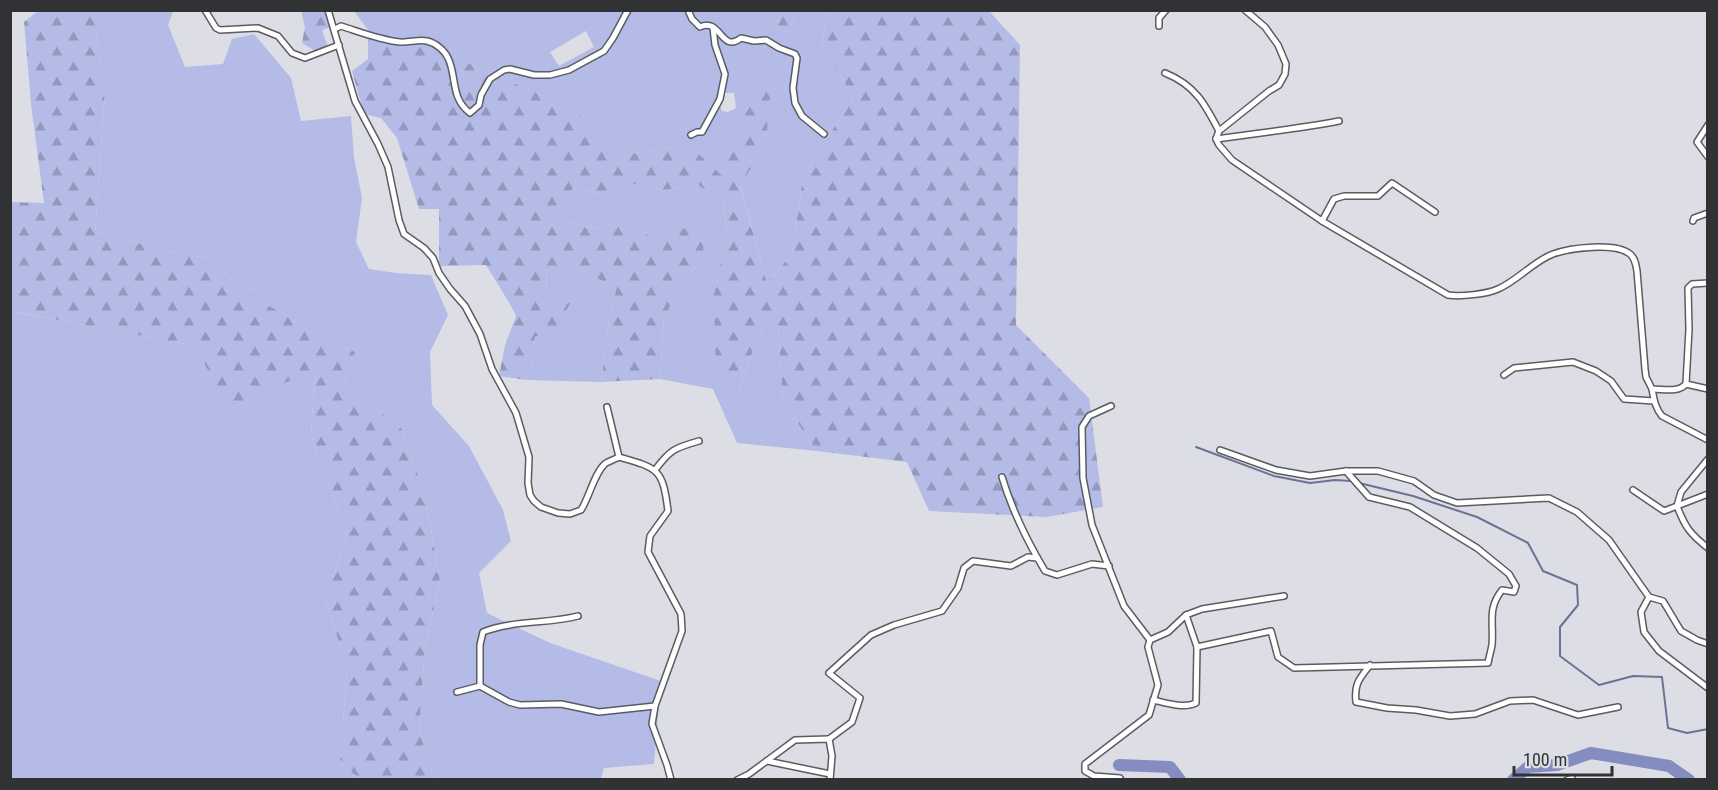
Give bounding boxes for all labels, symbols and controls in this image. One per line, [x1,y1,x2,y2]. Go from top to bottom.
scale bar [1514,739,1612,777]
text: 100 m [1523,749,1567,770]

